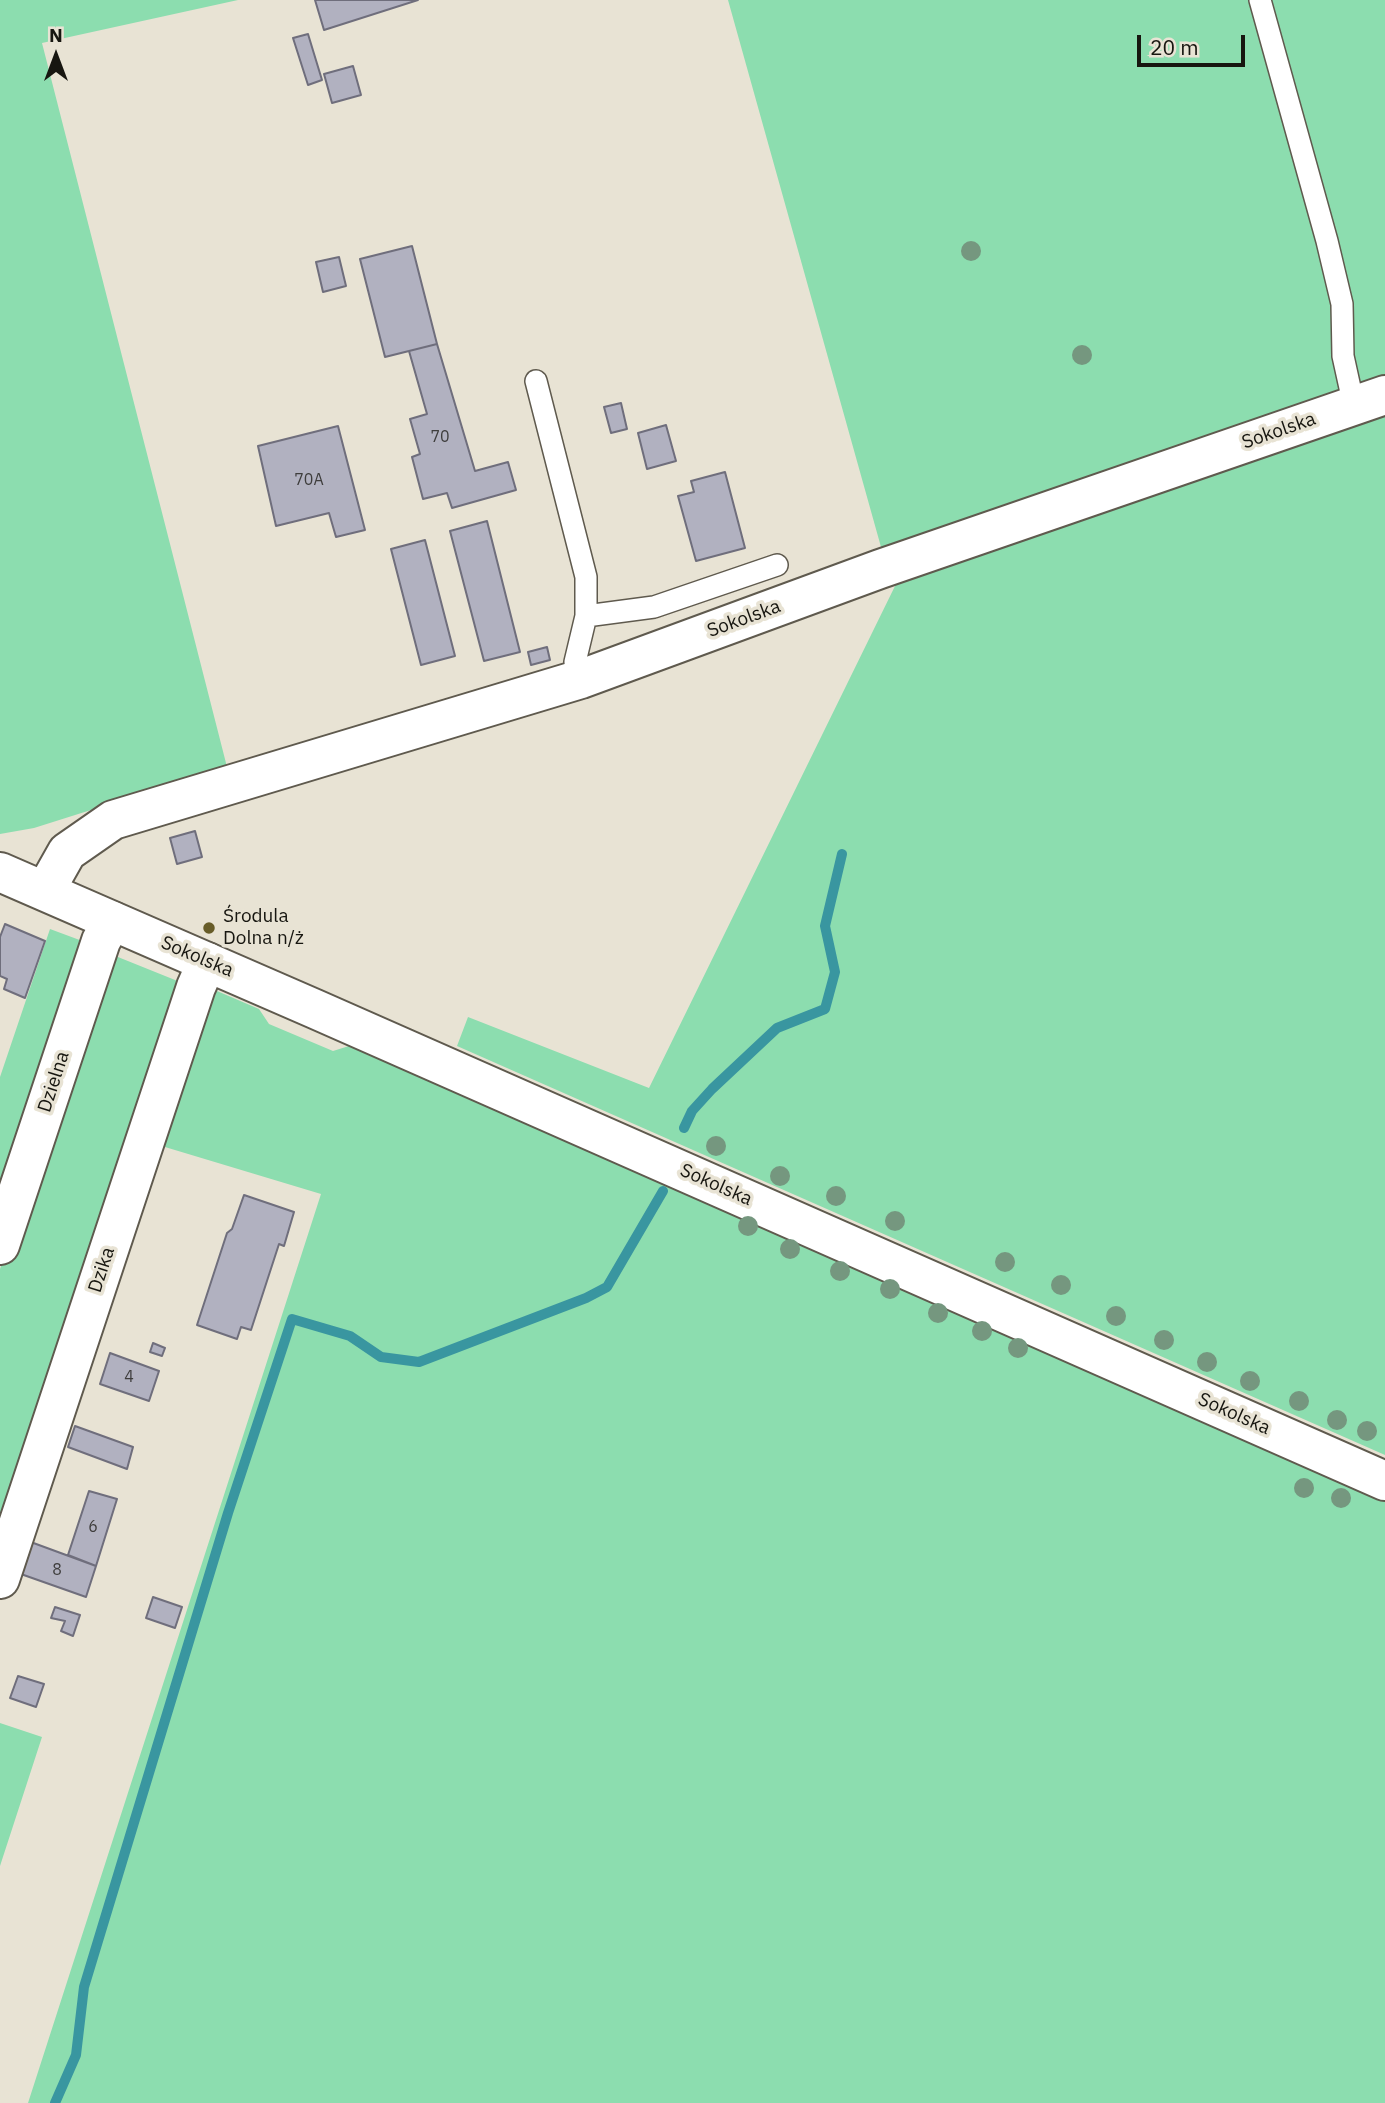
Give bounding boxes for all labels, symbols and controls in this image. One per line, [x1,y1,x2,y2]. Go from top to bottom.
north arrow [21,21,91,91]
scale bar [1140,21,1248,65]
text: N [49,23,63,47]
text: 20 m [1150,33,1199,61]
street label: Sokolska [1239,408,1319,454]
house number: 70 [430,427,450,447]
house number: 70A [294,470,324,490]
street label: Sokolska [704,595,784,643]
place label: Środula Dolna n/ż [223,906,304,950]
marker: Środula Dolna n/ż [201,920,217,936]
street label: Sokolska [157,932,237,982]
street label: Dzielna [33,1049,75,1115]
street label: Sokolska [676,1159,756,1211]
street label: Dzika [84,1244,120,1296]
house number: 4 [124,1367,134,1387]
street label: Sokolska [1194,1388,1274,1440]
house number: 6 [88,1517,98,1537]
house number: 8 [52,1560,62,1580]

